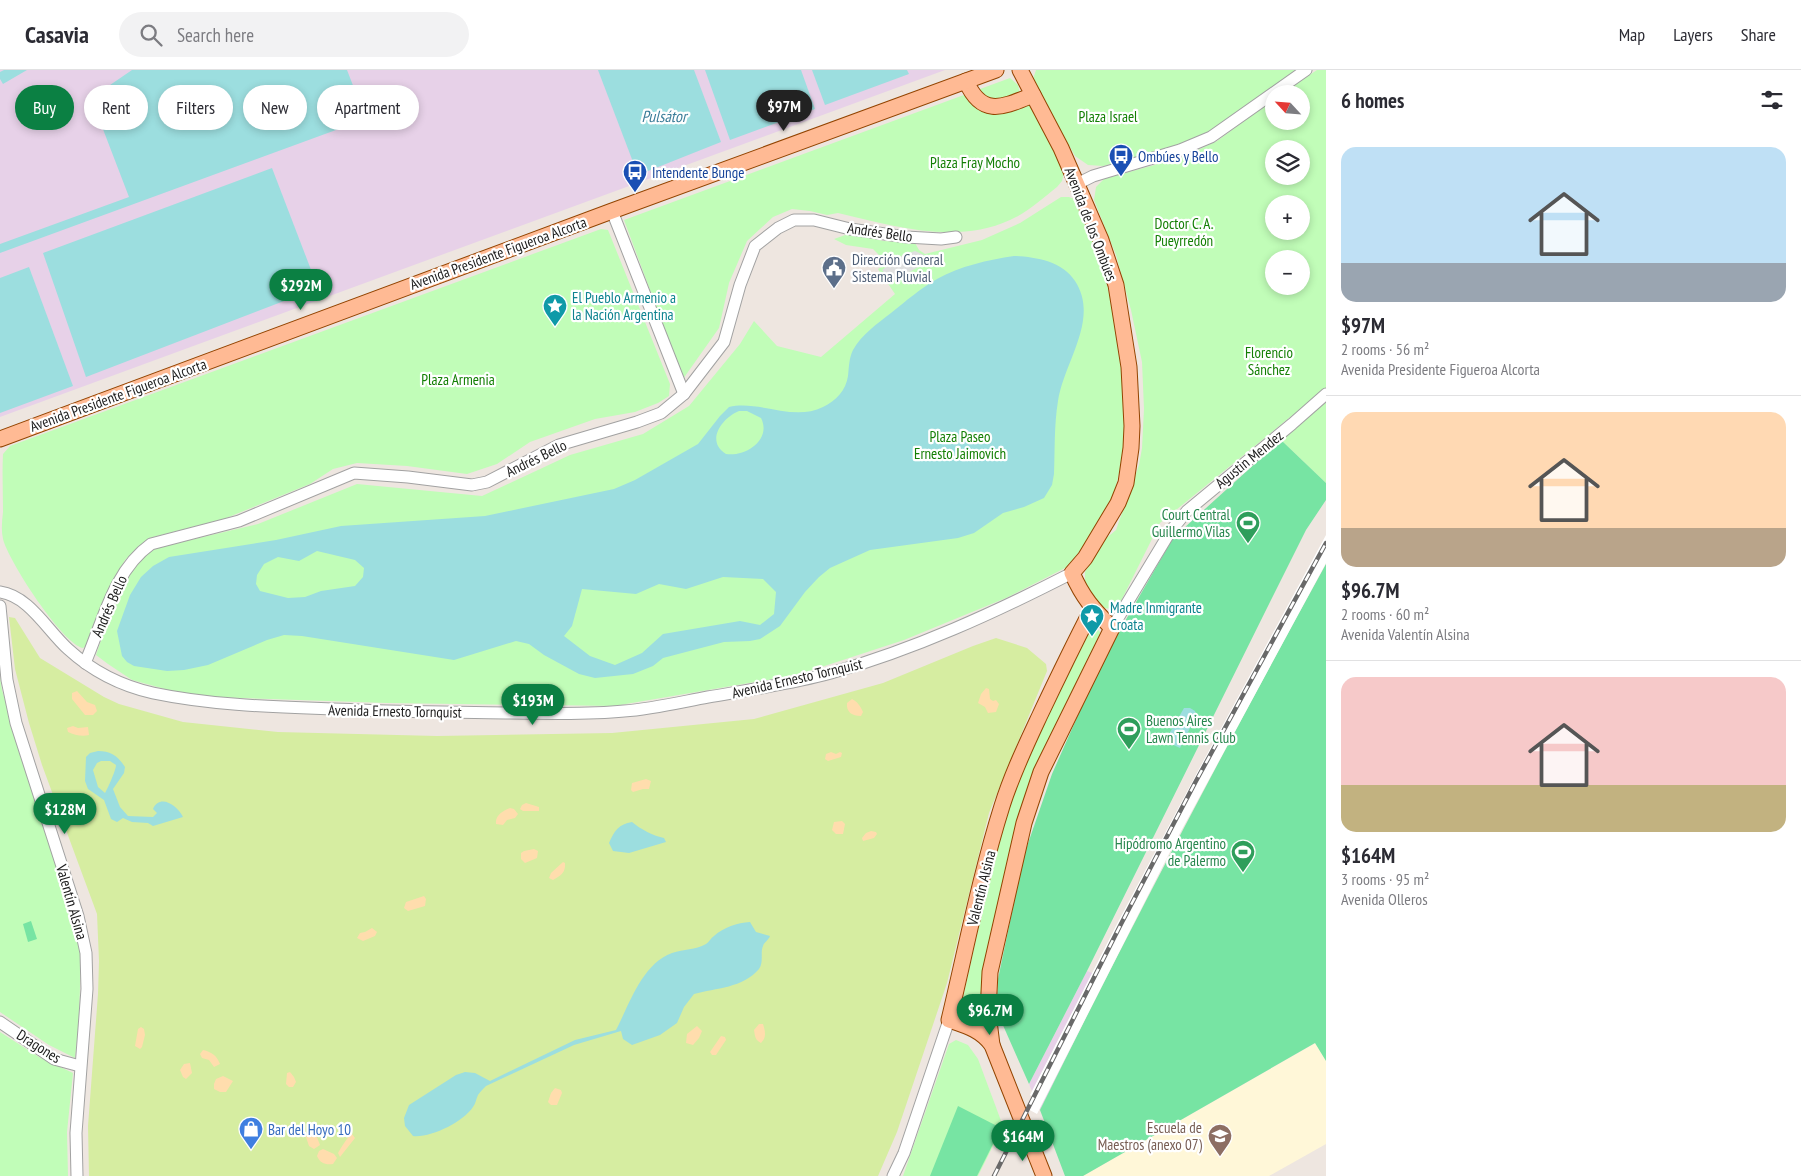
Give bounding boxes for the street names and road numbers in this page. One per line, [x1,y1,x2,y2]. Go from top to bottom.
street label: Avenida de los Ombúes [1061,164,1121,284]
street label: Avenida Presidente Figueroa Alcorta [407,212,589,294]
street label: Andrés Bello [846,218,914,246]
street label: Avenida Presidente Figueroa Alcorta [27,354,209,436]
street label: Agustin Mendez [1211,426,1287,492]
street label: Andrés Bello [502,435,570,481]
street label: Andrés Bello [87,572,131,640]
street label: Avenida Ernesto Tornquist [730,654,864,702]
street label: Avenida Ernesto Tornquist [328,700,462,722]
street label: Valentín Alsina [962,848,1000,929]
street label: Valentín Alsina [52,861,92,942]
street label: Dragones [13,1025,65,1067]

